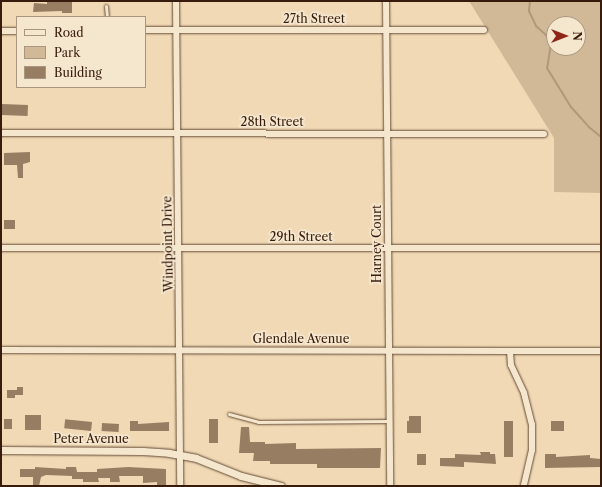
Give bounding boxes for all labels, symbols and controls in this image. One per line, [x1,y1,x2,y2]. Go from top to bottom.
street label: 27th Street [283,12,345,26]
legend [16,16,146,88]
north arrow [546,16,586,56]
text: Road [54,25,84,40]
text: N [570,31,584,41]
text: Park [54,45,80,60]
text: Building [54,65,102,80]
street label: 28th Street [241,115,303,129]
street label: Windpoint Drive [160,196,176,292]
street label: Harney Court [370,205,384,283]
street label: 29th Street [270,230,332,244]
street label: Glendale Avenue [252,332,350,346]
street label: Peter Avenue [53,432,129,446]

